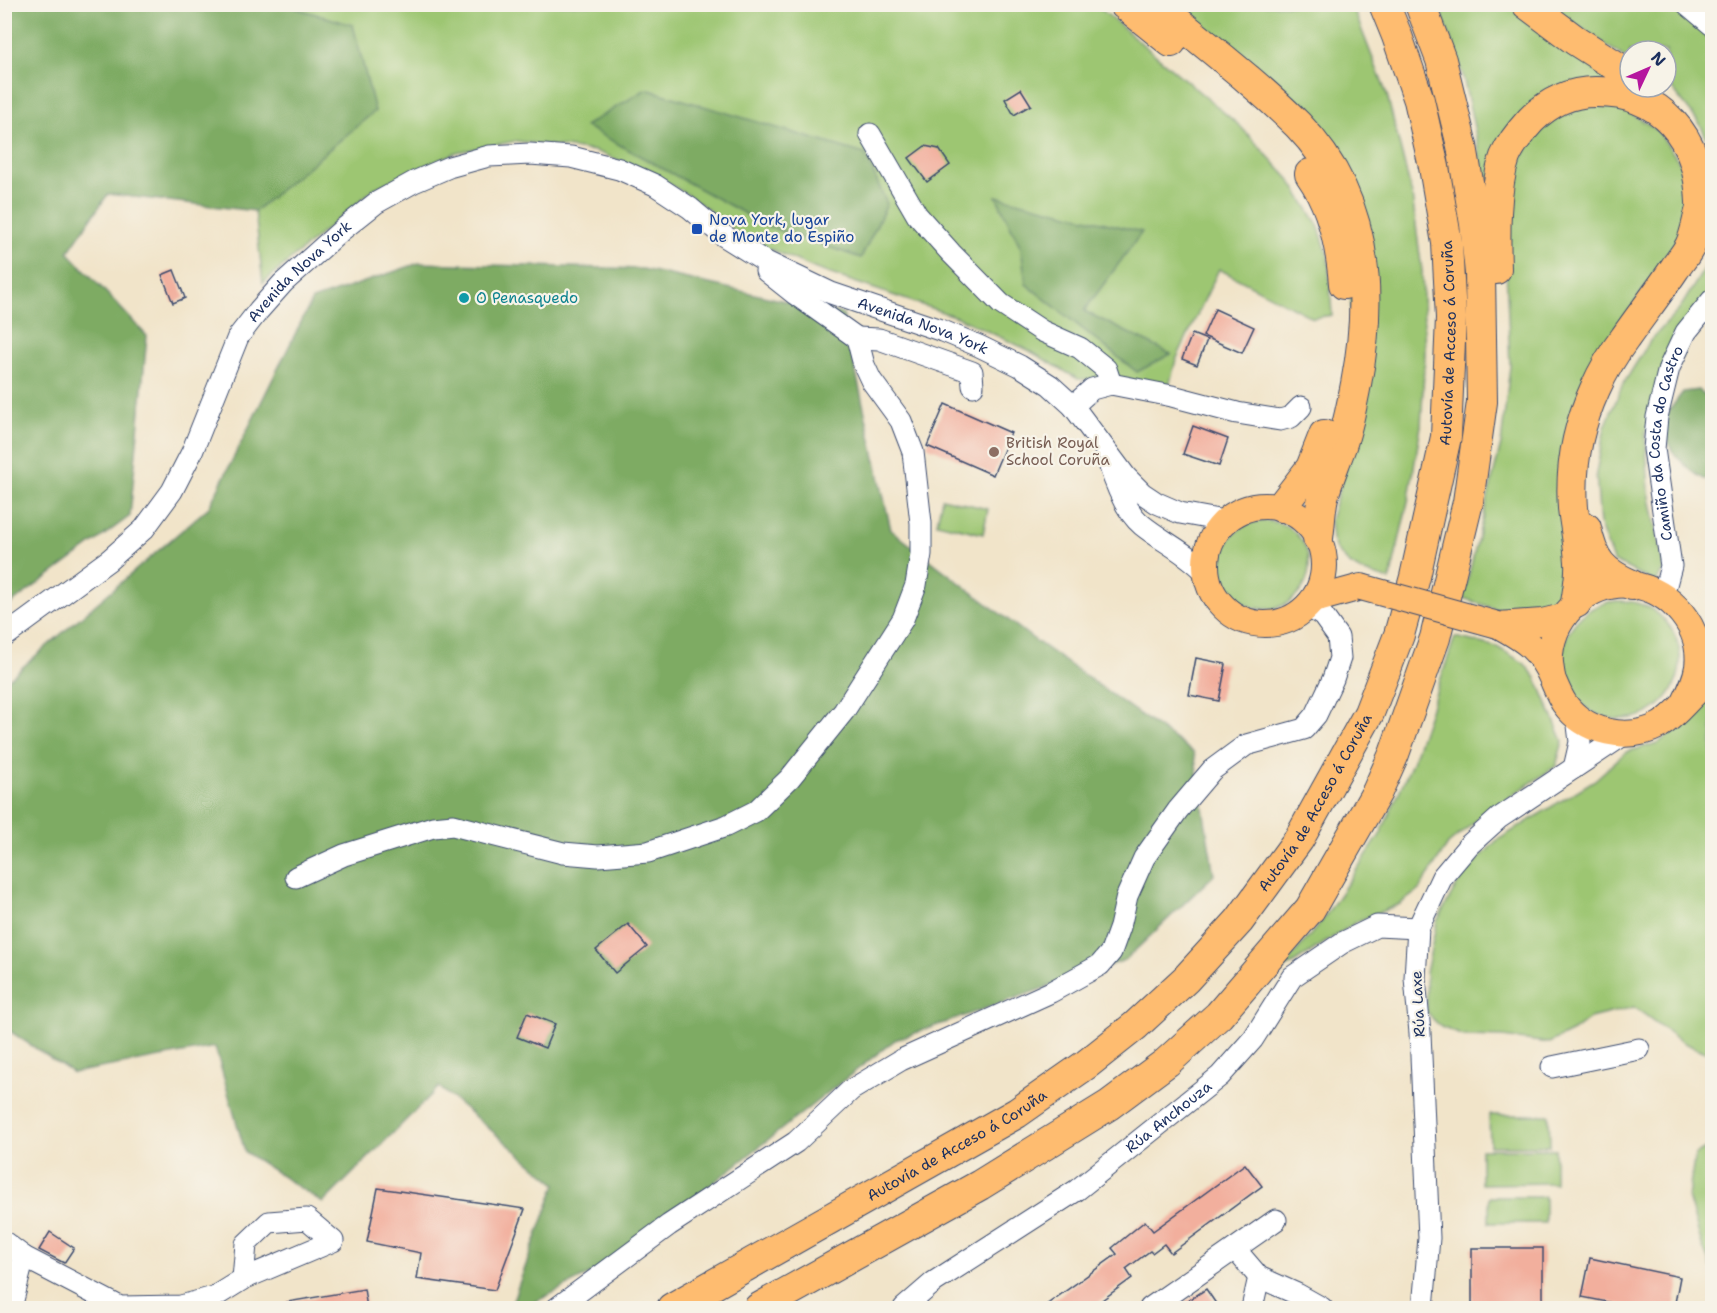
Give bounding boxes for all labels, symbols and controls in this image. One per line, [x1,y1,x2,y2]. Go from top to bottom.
north arrow [1618,39,1678,99]
text: N [1646,47,1670,71]
place label: Nova York, lugar de Monte do Espiño [709,210,854,247]
street label: Avenida Nova York [243,216,356,326]
marker: Nova York, lugar de Monte do Espiño [690,222,704,236]
street label: Autovía de Acceso á Coruña [1434,239,1461,447]
place label: O Penasquedo [476,288,578,308]
marker: O Penasquedo [457,291,471,305]
street label: Avenida Nova York [855,293,992,359]
street label: Camiño da Costa do Castro [1644,342,1688,542]
place label: British Royal School Coruña [1006,433,1110,470]
marker: British Royal School Coruña [987,445,1001,459]
street label: Autovía de Acceso á Coruña [1254,709,1377,896]
street label: Rúa Laxe [1406,970,1430,1038]
street label: Rúa Anchouza [1122,1076,1216,1157]
street label: Autovía de Acceso á Coruña [863,1085,1051,1206]

